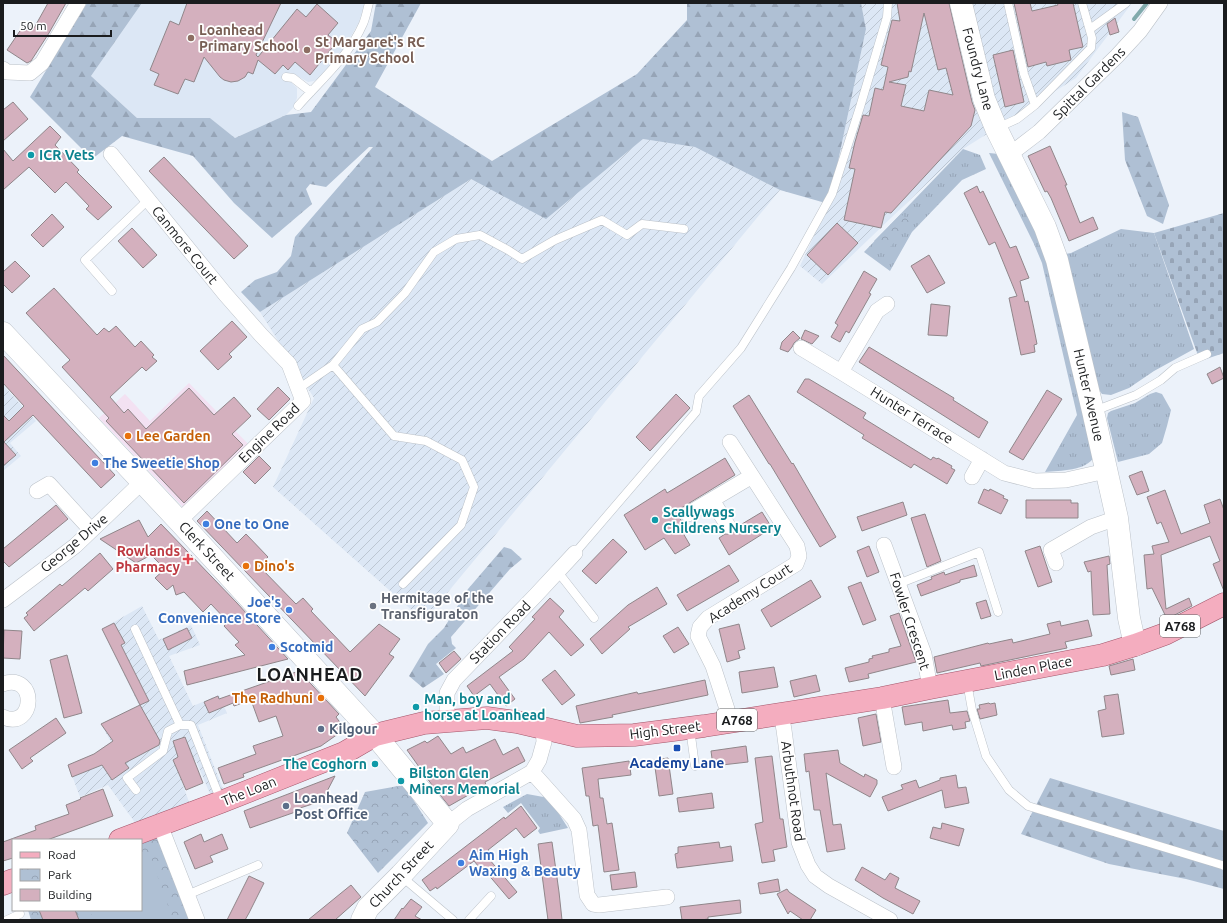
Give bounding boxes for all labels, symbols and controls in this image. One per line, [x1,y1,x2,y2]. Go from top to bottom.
scale bar [14,12,111,38]
text: 50 m [20,19,47,32]
place label: Loanhead Primary School [199,22,298,54]
street label: Foundry Lane [959,26,997,112]
marker: Loanhead Primary School [186,33,196,43]
place label: St Margaret's RC Primary School [315,34,425,66]
street label: Spittal Gardens [1049,43,1129,123]
marker: St Margaret's RC Primary School [302,45,312,55]
place label: ICR Vets [39,147,95,163]
marker: ICR Vets [26,150,36,160]
street label: Canmore Court [149,203,222,288]
street label: Hunter Avenue [1071,347,1107,443]
street label: Hunter Terrace [868,383,956,447]
street label: Engine Road [235,400,303,466]
place label: Lee Garden [136,428,211,444]
marker: Lee Garden [123,431,133,441]
place label: The Sweetie Shop [103,455,220,471]
marker: The Sweetie Shop [90,458,100,468]
place label: Scallywags Childrens Nursery [663,504,782,536]
street label: George Drive [37,510,111,576]
marker: Scallywags Childrens Nursery [650,515,660,525]
place label: One to One [214,516,289,532]
street label: Clerk Street [176,518,239,584]
marker: One to One [201,519,211,529]
place label: Rowlands Pharmacy [115,543,181,575]
marker: Rowlands Pharmacy [183,554,193,564]
place label: Dino's [254,558,295,574]
street label: Academy Court [705,560,795,626]
marker: Dino's [241,561,251,571]
street label: Fowler Crescent [887,570,933,672]
place label: Hermitage of the Transfiguraton [381,590,494,622]
place label: Joe's Convenience Store [158,594,281,626]
street label: Station Road [466,597,534,667]
marker: Hermitage of the Transfiguraton [368,601,378,611]
marker: Joe's Convenience Store [284,605,294,615]
road number: A768 [1160,615,1200,637]
place label: Scotmid [280,639,333,655]
marker: Scotmid [267,642,277,652]
street label: Linden Place [993,653,1073,683]
district label: LOANHEAD [257,664,363,684]
place label: The Radhuni [232,690,313,706]
place label: Man, boy and horse at Loanhead [424,691,545,723]
marker: The Radhuni [316,693,326,703]
marker: Man, boy and horse at Loanhead [411,702,421,712]
road number: A768 [717,709,757,731]
street label: High Street [629,718,702,742]
place label: Kilgour [329,721,377,737]
marker: Kilgour [316,724,326,734]
street label: Arbuthnot Road [778,740,808,842]
marker: Academy Lane [672,743,682,753]
place label: Academy Lane [630,755,724,771]
place label: The Coghorn [283,756,367,772]
marker: The Coghorn [370,759,380,769]
place label: Bilston Glen Miners Memorial [409,765,520,797]
street label: The Loan [219,773,279,809]
marker: Bilston Glen Miners Memorial [396,776,406,786]
place label: Loanhead Post Office [294,790,368,822]
marker: Loanhead Post Office [281,801,291,811]
street label: Church Street [366,836,437,911]
legend [12,839,142,911]
place label: Aim High Waxing & Beauty [469,847,581,879]
text: Road [48,848,76,861]
marker: Aim High Waxing & Beauty [456,858,466,868]
text: Park [48,868,72,881]
text: Building [48,888,92,901]

